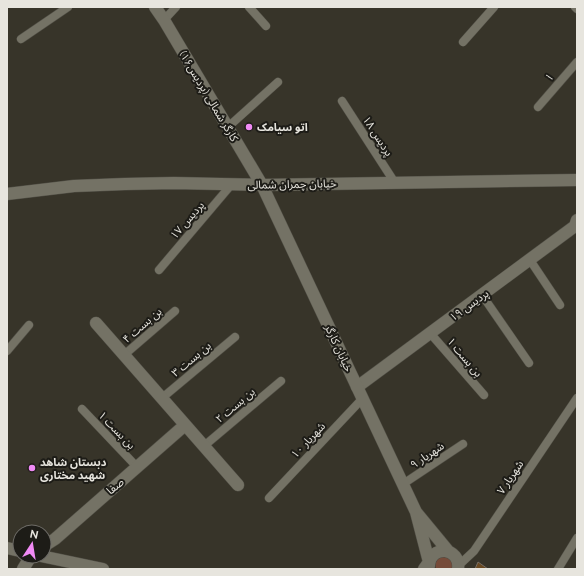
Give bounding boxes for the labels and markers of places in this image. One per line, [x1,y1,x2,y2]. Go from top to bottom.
place label: اتو سیامک [257,121,308,134]
marker: اتو سیامک [244,122,254,132]
place label: دبستان شاهد شهید مختاری [40,456,107,482]
marker: دبستان شاهد شهید مختاری [27,463,37,473]

